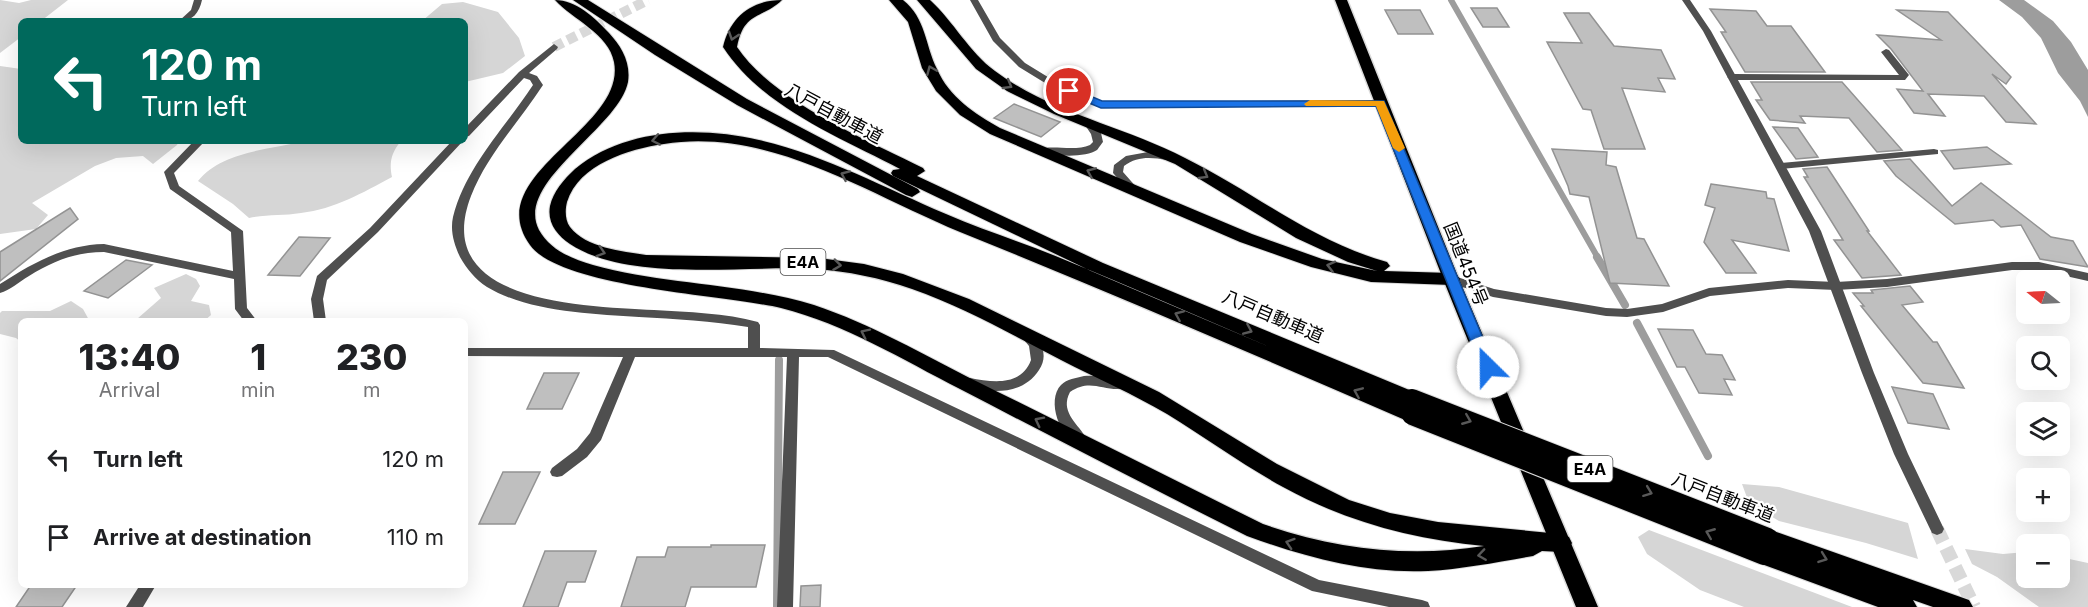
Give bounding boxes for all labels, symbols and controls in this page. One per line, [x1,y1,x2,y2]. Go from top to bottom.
one-way arrow [728,30,740,41]
text: 120 m [141,39,262,90]
icon: left [42,42,120,120]
pin [1043,65,1094,116]
one-way arrow [926,66,938,77]
icon: arrive [1052,74,1085,107]
street label: 八戸自動車道 [781,78,887,148]
one-way arrow [1002,78,1012,89]
text: Turn left [141,90,247,123]
one-way arrow [651,133,661,146]
one-way arrow [1086,167,1097,179]
one-way arrow [1198,168,1208,179]
one-way arrow [840,170,851,182]
street label: 国道454号 [1440,219,1492,309]
one-way arrow [595,244,606,257]
road number: E4A [780,249,826,275]
one-way arrow [832,259,842,271]
one-way arrow [1326,261,1336,274]
north arrow [2016,270,2070,324]
map controls [2016,270,2070,588]
street label: 八戸自動車道 [1219,285,1327,347]
one-way arrow [1174,311,1185,323]
one-way arrow [1242,323,1253,335]
one-way arrow [860,328,871,340]
text: 13:40 [79,335,181,379]
text: 1 [250,335,266,379]
text: 230 [336,335,407,379]
position arrow [1456,335,1520,399]
button: search [2016,336,2070,390]
text: Arrival [99,378,160,402]
text: min [241,378,275,402]
text: m [363,378,380,402]
one-way arrow [1353,387,1364,399]
button: layers [2016,402,2070,456]
one-way arrow [1460,413,1471,425]
one-way arrow [1034,416,1045,428]
icon: left [42,443,75,476]
text: Turn left [93,446,183,472]
text: 120 m [382,446,444,472]
road number: E4A [1568,456,1612,482]
street label: 八戸自動車道 [1669,468,1777,526]
button: + [2016,468,2070,522]
one-way arrow [1642,485,1653,497]
icon: arrive [42,521,75,554]
text: Arrive at destination [93,524,312,550]
text: 110 m [387,524,444,550]
one-way arrow [1705,528,1716,540]
button: − [2016,534,2070,588]
one-way arrow [1285,538,1295,550]
one-way arrow [1478,548,1487,560]
one-way arrow [1817,550,1828,563]

